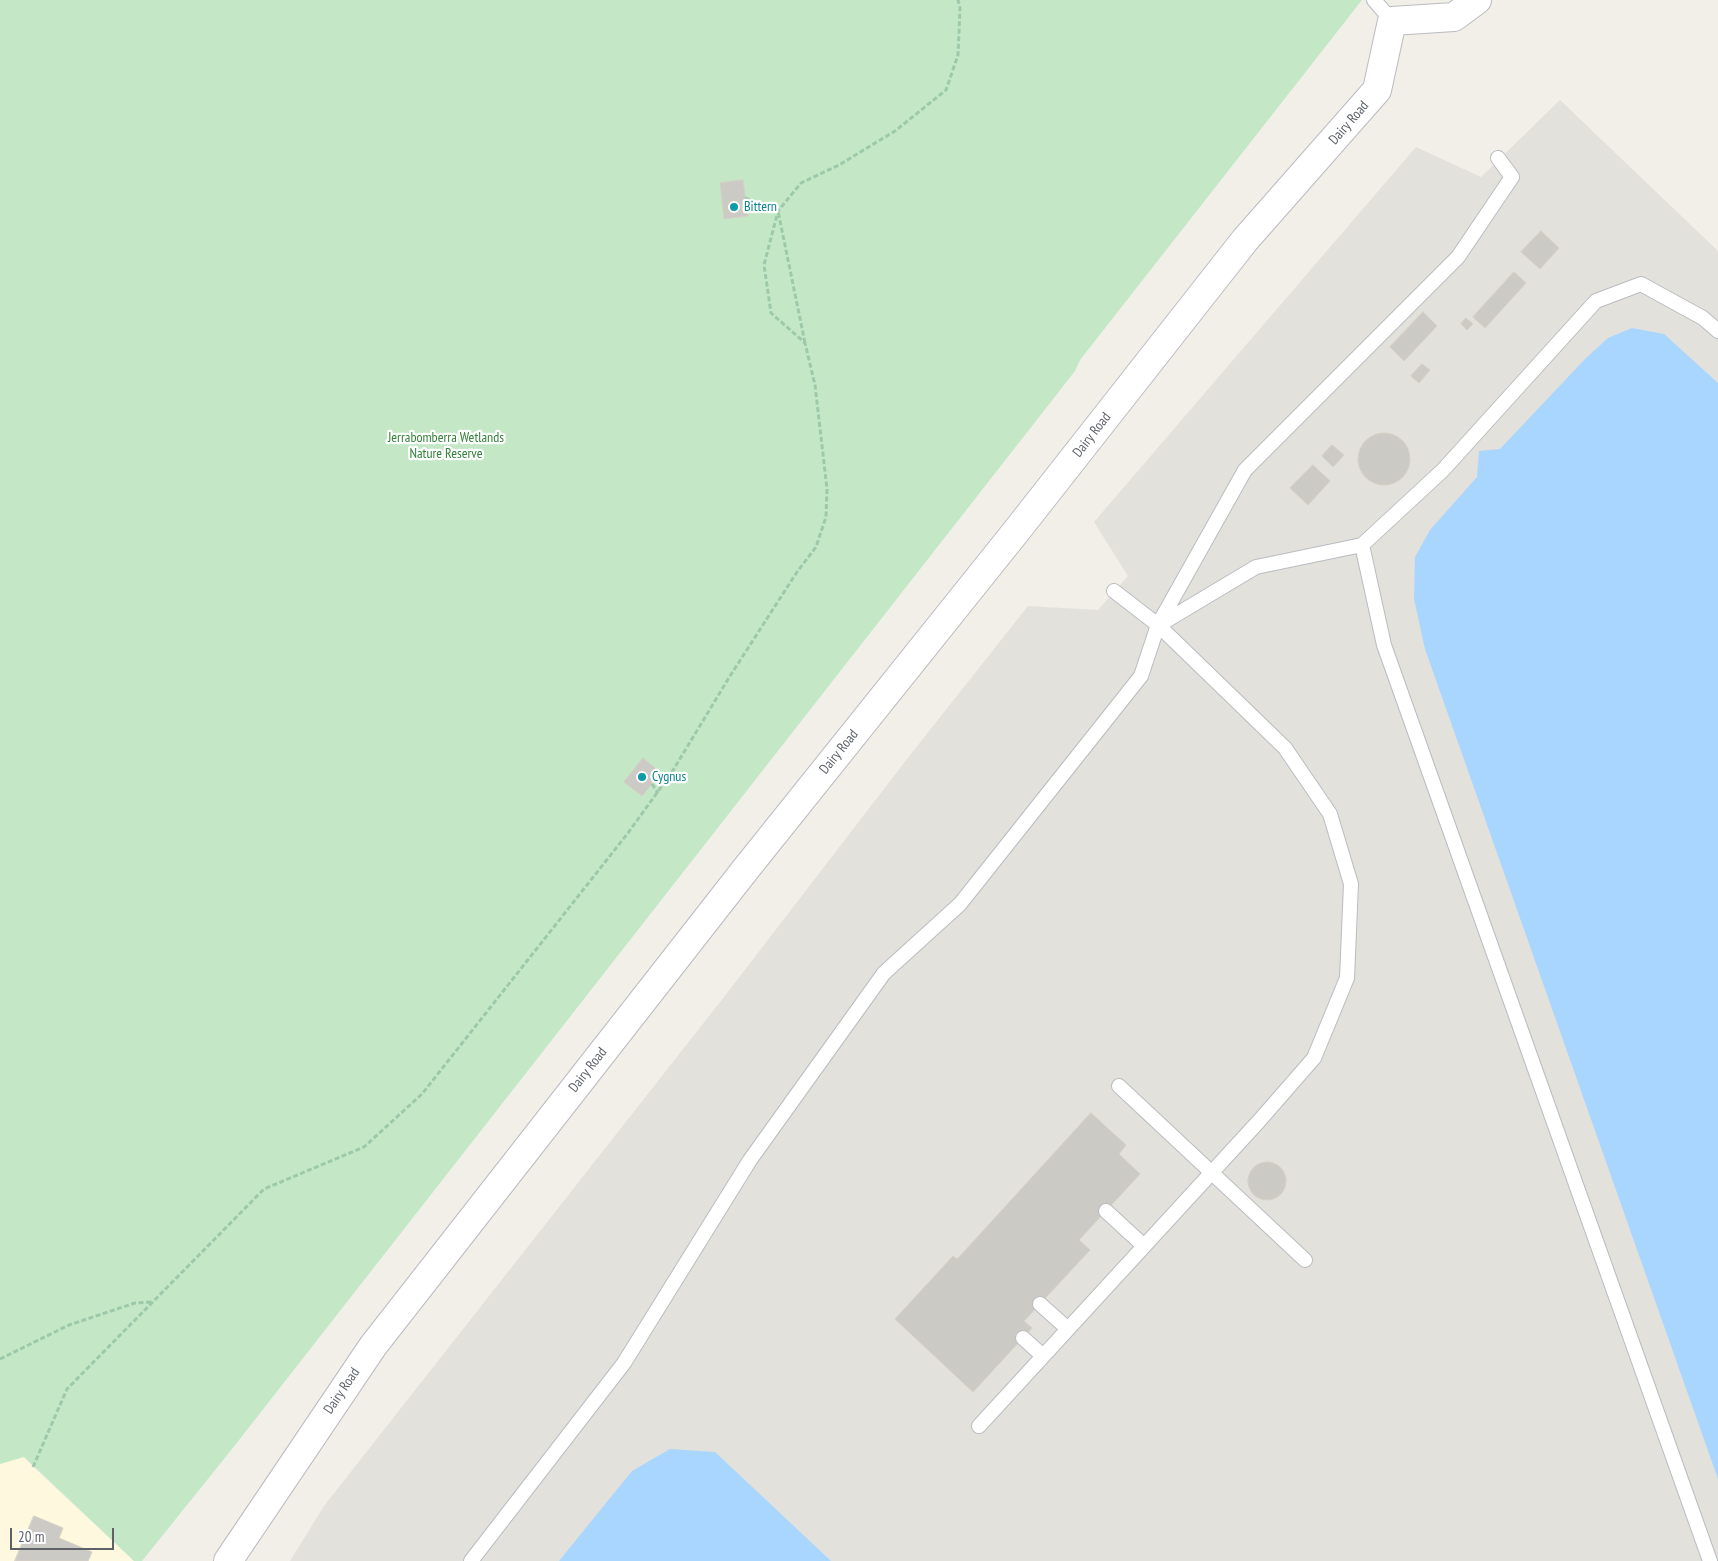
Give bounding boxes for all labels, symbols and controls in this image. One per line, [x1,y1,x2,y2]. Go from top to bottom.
street label: Dairy Road [1326,98,1372,148]
place label: Bittern [744,199,777,215]
marker: Bittern [728,201,740,213]
street label: Dairy Road [1069,409,1115,461]
park label: Jerrabomberra Wetlands Nature Reserve [388,430,504,462]
street label: Dairy Road [816,727,862,777]
place label: Cygnus [652,769,686,785]
marker: Cygnus [636,771,648,783]
street label: Dairy Road [565,1044,611,1096]
street label: Dairy Road [321,1365,363,1417]
scale bar [12,1518,116,1550]
text: 20 m [18,1527,44,1546]

